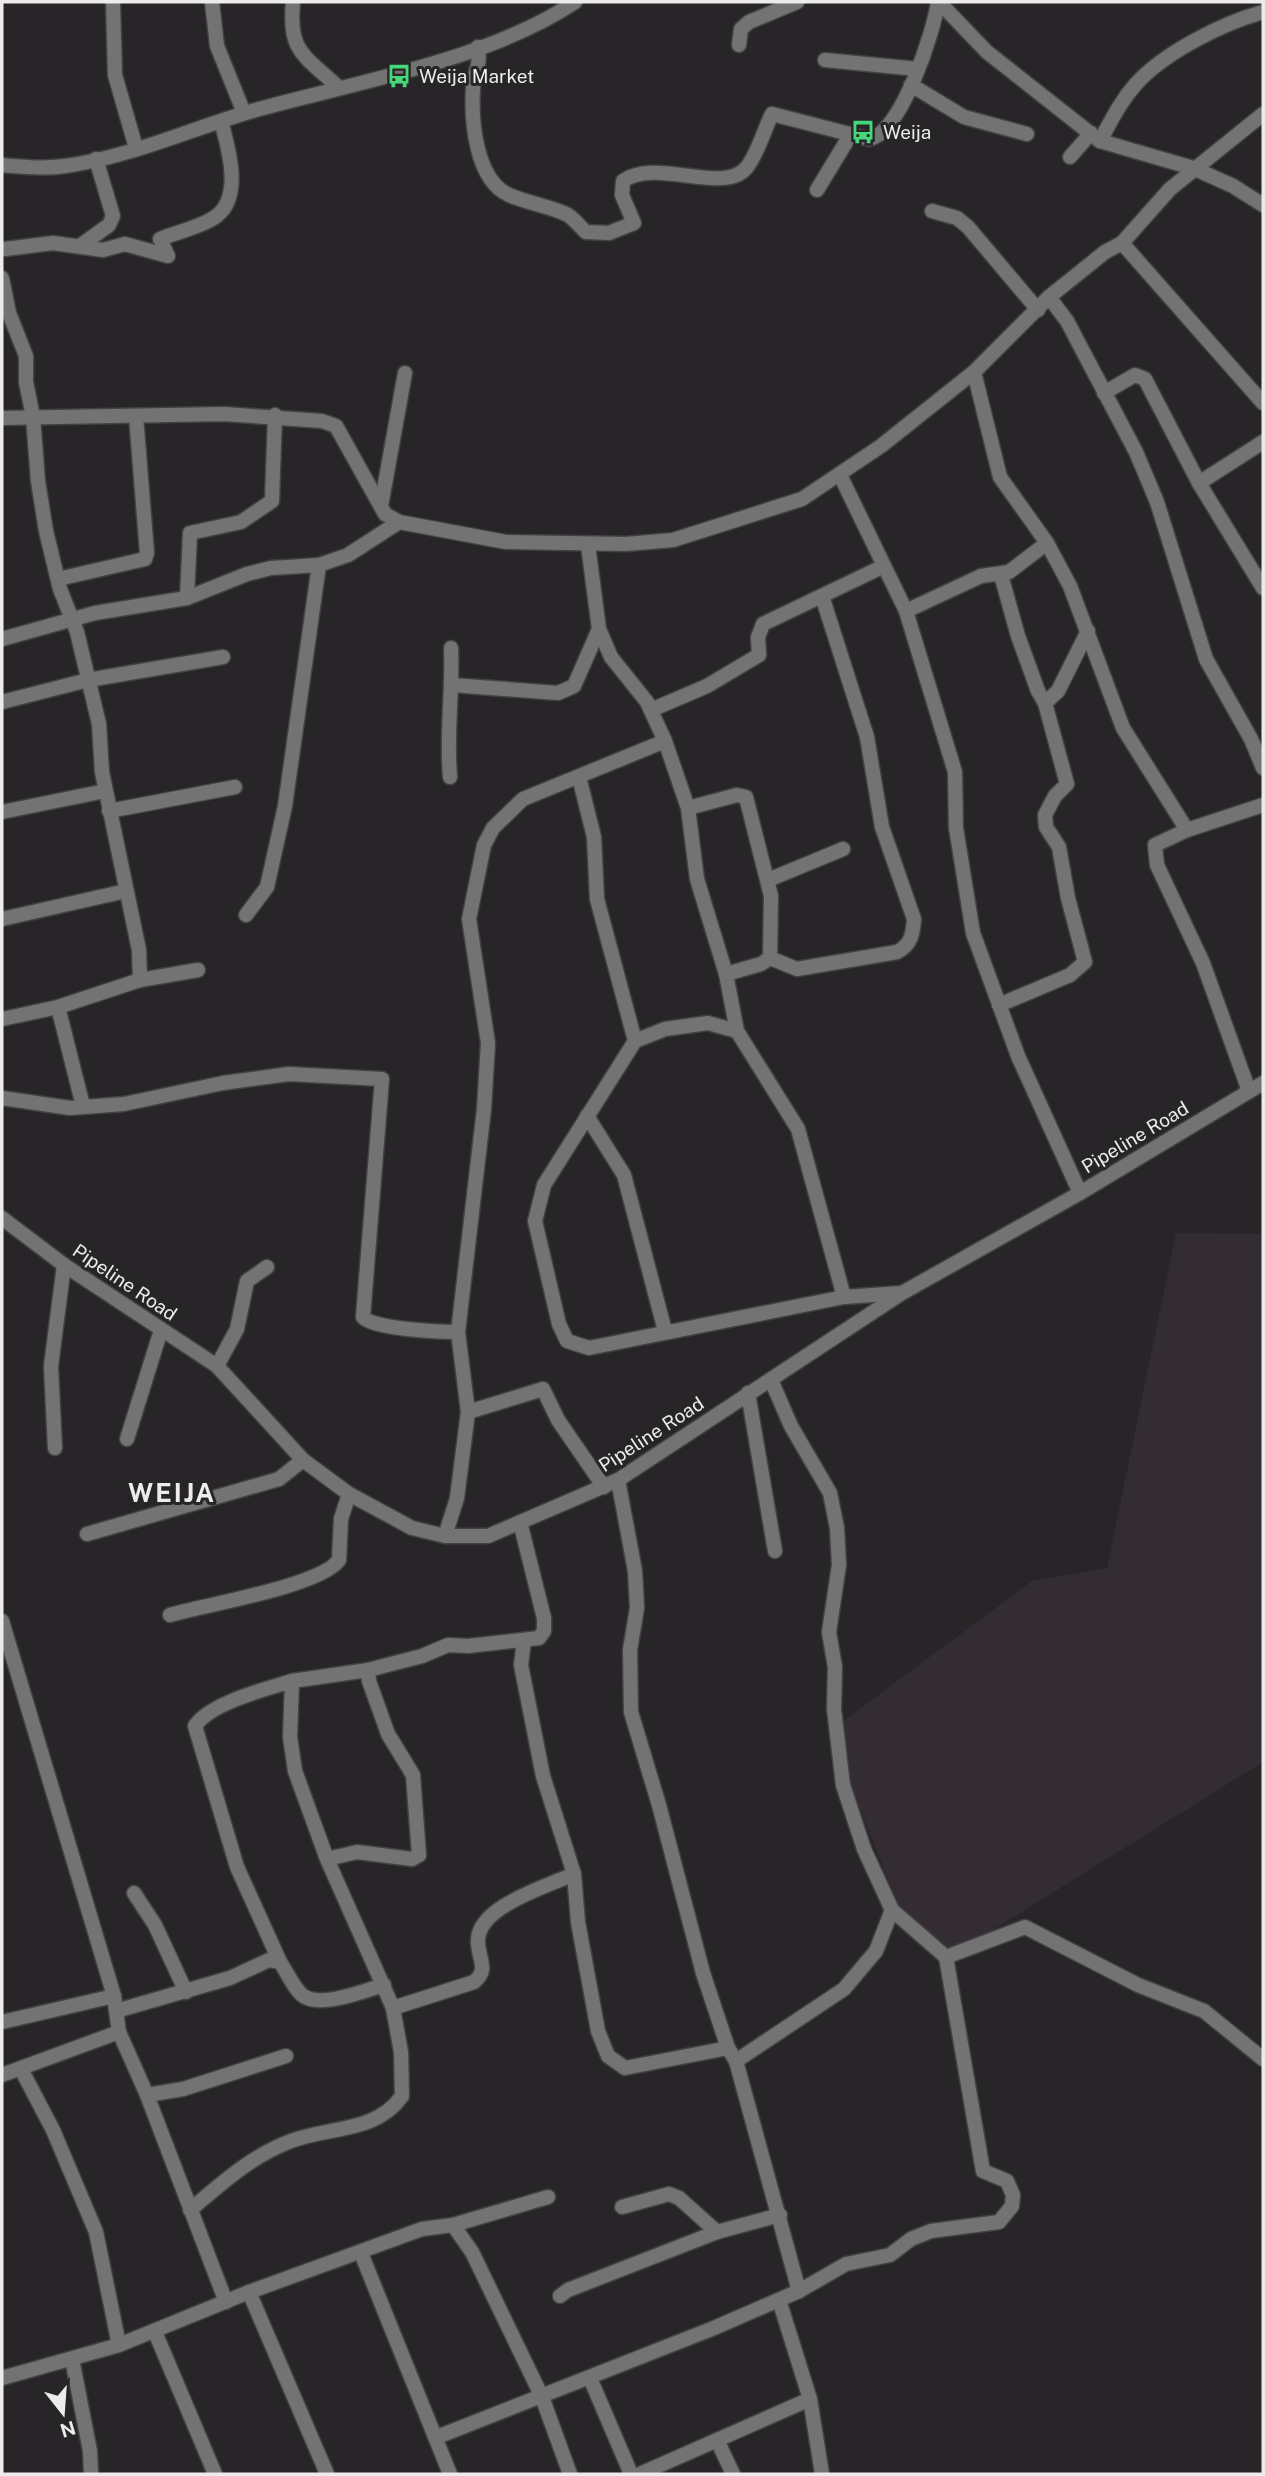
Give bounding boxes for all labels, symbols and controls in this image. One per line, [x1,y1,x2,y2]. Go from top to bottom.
bus stop icon: Weija Market [385,62,413,90]
place label: Weija Market [419,65,534,87]
bus stop icon: Weija [849,118,877,146]
place label: Weija [883,121,931,143]
street label: Pipeline Road [1078,1096,1192,1178]
street label: Pipeline Road [69,1239,181,1325]
street label: Pipeline Road [594,1392,708,1476]
district label: WEIJA [128,1477,216,1508]
north arrow [28,2378,98,2448]
text: N [58,2417,78,2442]

